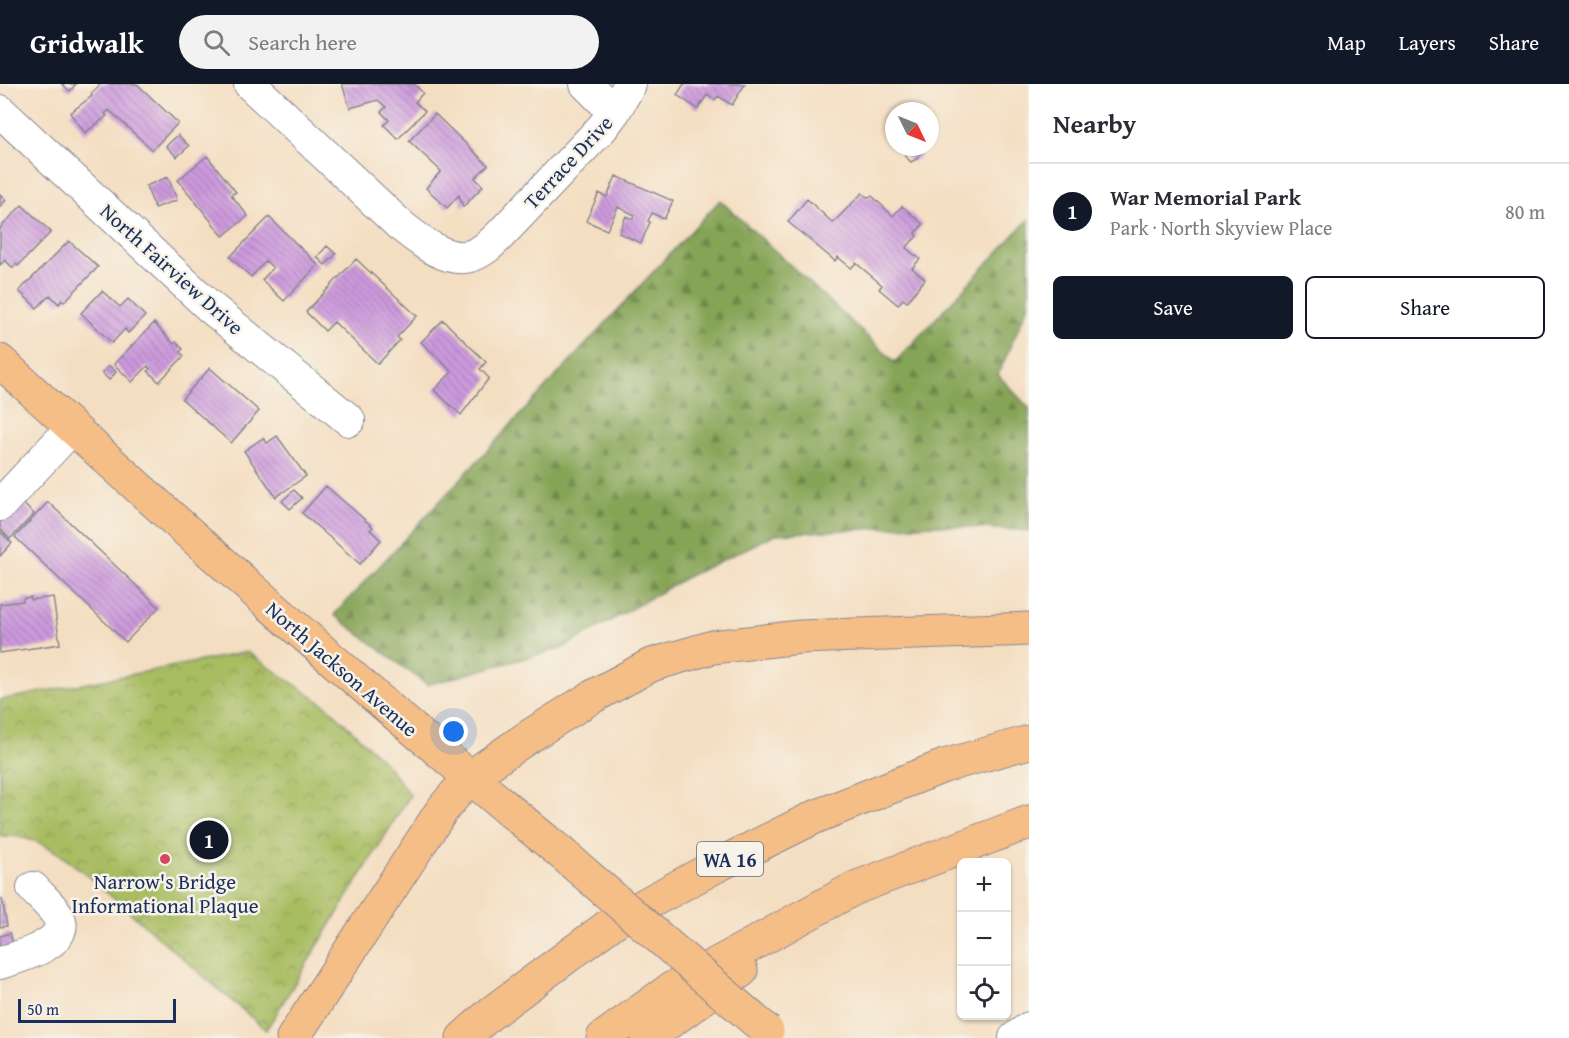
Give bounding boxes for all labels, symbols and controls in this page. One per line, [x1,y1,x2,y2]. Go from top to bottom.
search box [179,15,599,69]
text: Gridwalk [30,22,143,63]
icon: search [200,26,233,59]
text: Search here [248,26,357,58]
text: Map [1327,27,1366,58]
text: Layers [1399,27,1456,58]
text: Share [1489,27,1539,58]
north arrow [885,102,939,156]
text: Nearby [1053,104,1136,143]
street label: Terrace Drive [516,108,620,216]
text: War Memorial Park [1110,181,1301,213]
street label: North Fairview Drive [93,196,251,342]
text: 1 [1067,197,1078,226]
text: 80 m [1505,197,1545,226]
text: Park · North Skyview Place [1110,213,1332,242]
button: Save [1053,276,1293,339]
button: Share [1305,276,1545,339]
street label: North Jackson Avenue [259,594,425,744]
your location [439,717,468,746]
pin: 1 [190,818,228,862]
road number: WA 16 [697,842,763,876]
marker: Narrow's Bridge Informational Plaque [158,852,172,866]
map controls [957,858,1011,1020]
button: + [957,858,1011,912]
place label: Narrow's Bridge Informational Plaque [71,866,259,921]
button: − [957,912,1011,966]
button: locate [957,966,1011,1020]
scale bar [18,996,176,1024]
text: 50 m [27,997,59,1021]

